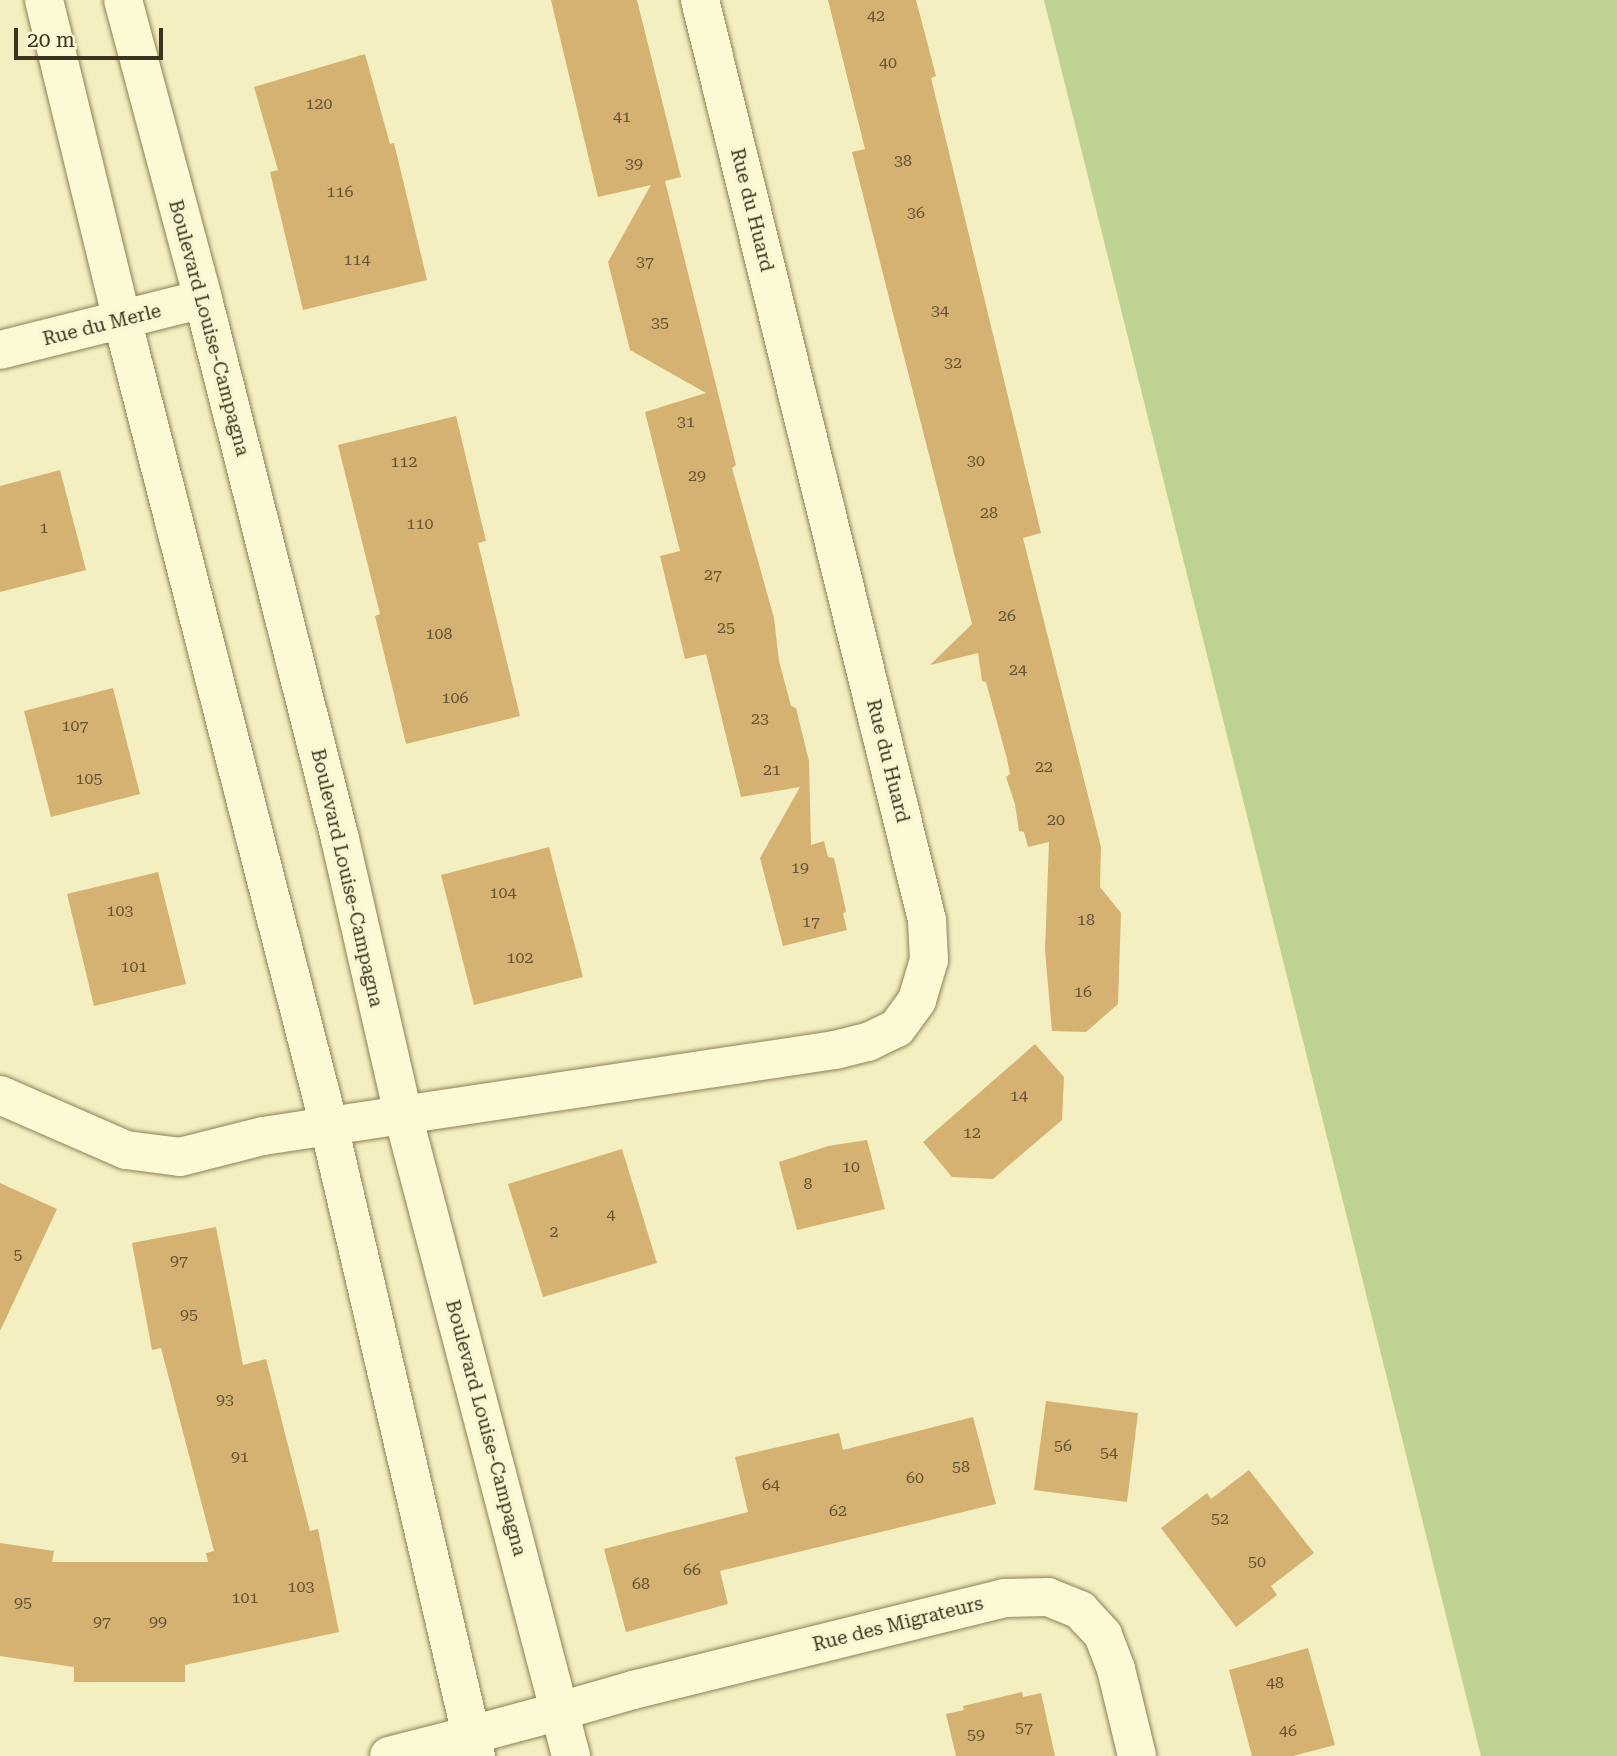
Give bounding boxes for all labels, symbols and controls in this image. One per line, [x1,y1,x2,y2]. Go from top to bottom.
house number: 42 [867,6,885,26]
scale bar [18,14,166,58]
text: 20 m [27,28,75,52]
house number: 40 [879,53,897,73]
house number: 120 [306,94,332,114]
house number: 41 [613,107,631,127]
street label: Rue du Huard [726,146,778,274]
house number: 38 [894,151,912,171]
house number: 39 [625,154,643,174]
house number: 116 [327,182,353,202]
street label: Boulevard Louise-Campagna [164,197,254,459]
house number: 36 [907,203,925,223]
house number: 114 [344,250,370,270]
house number: 37 [636,252,654,272]
street label: Rue du Merle [40,299,164,351]
house number: 34 [931,301,949,321]
house number: 35 [651,313,669,333]
house number: 32 [944,353,962,373]
house number: 31 [677,412,695,432]
house number: 30 [967,451,985,471]
house number: 112 [391,452,417,472]
house number: 29 [688,466,706,486]
house number: 28 [980,503,998,523]
house number: 110 [407,514,433,534]
house number: 1 [40,518,48,538]
house number: 27 [704,565,722,585]
house number: 26 [998,606,1016,626]
house number: 25 [717,618,735,638]
house number: 108 [426,624,452,644]
house number: 24 [1009,660,1027,680]
house number: 106 [442,688,468,708]
street label: Rue du Huard [862,697,914,825]
house number: 23 [751,709,769,729]
house number: 107 [62,716,88,736]
street label: Boulevard Louise-Campagna [306,747,388,1009]
house number: 22 [1035,757,1053,777]
house number: 21 [763,760,781,780]
house number: 105 [76,769,102,789]
house number: 20 [1047,810,1065,830]
house number: 19 [791,858,809,878]
house number: 104 [490,883,516,903]
house number: 103 [107,901,133,921]
house number: 18 [1077,910,1095,930]
house number: 17 [802,912,820,932]
house number: 102 [507,948,533,968]
house number: 101 [121,957,147,977]
house number: 16 [1074,982,1092,1002]
house number: 14 [1010,1086,1028,1106]
house number: 12 [963,1123,981,1143]
house number: 10 [842,1157,860,1177]
house number: 8 [804,1174,812,1194]
house number: 4 [607,1205,615,1225]
house number: 2 [550,1222,558,1242]
house number: 5 [14,1245,22,1265]
house number: 97 [170,1251,188,1271]
street label: Boulevard Louise-Campagna [441,1297,531,1559]
house number: 95 [180,1305,198,1325]
house number: 93 [216,1390,234,1410]
house number: 56 [1054,1436,1072,1456]
house number: 54 [1100,1443,1118,1463]
house number: 91 [231,1447,249,1467]
house number: 58 [952,1457,970,1477]
house number: 60 [906,1468,924,1488]
house number: 64 [762,1475,780,1495]
house number: 62 [829,1501,847,1521]
house number: 52 [1211,1509,1229,1529]
house number: 50 [1248,1552,1266,1572]
house number: 66 [683,1560,701,1580]
house number: 68 [632,1574,650,1594]
house number: 103 [288,1577,314,1597]
house number: 101 [232,1588,258,1608]
street label: Rue des Migrateurs [810,1592,986,1656]
house number: 95 [14,1593,32,1613]
house number: 97 [93,1612,111,1632]
house number: 99 [149,1612,167,1632]
house number: 48 [1266,1673,1284,1693]
house number: 57 [1015,1718,1033,1738]
house number: 46 [1279,1721,1297,1741]
house number: 59 [967,1725,985,1745]

